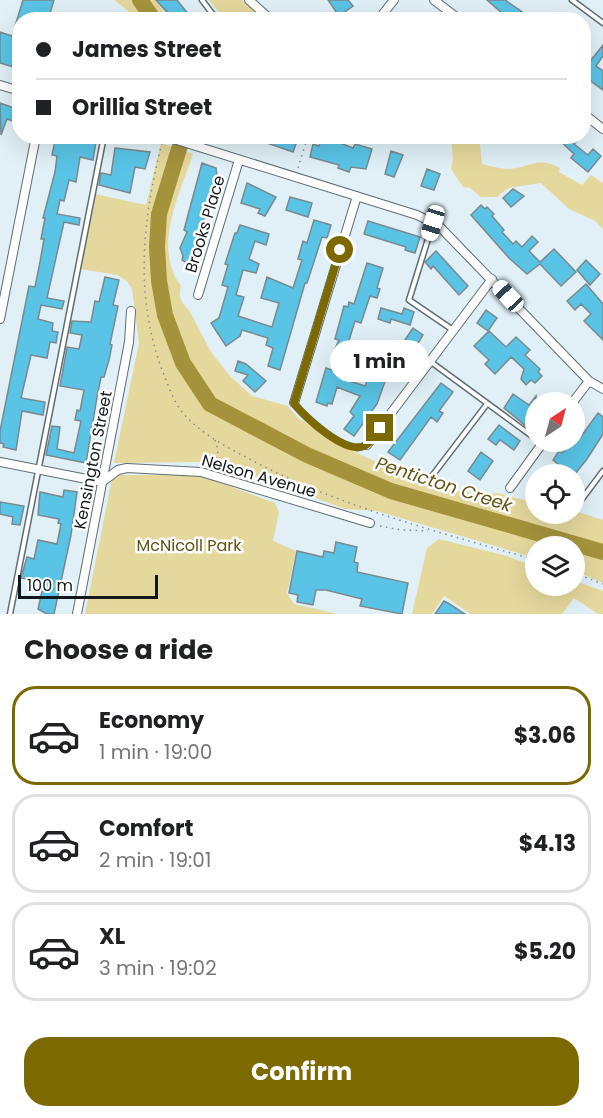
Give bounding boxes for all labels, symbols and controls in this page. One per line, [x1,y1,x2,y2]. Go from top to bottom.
text: James Street [72,34,221,65]
text: Orillia Street [72,92,212,123]
street label: Brooks Place [179,172,231,276]
car [419,203,447,243]
route start [326,236,353,263]
car [489,277,527,315]
callout: 1 min [330,341,430,383]
text: 1 min [353,347,406,375]
street label: Kensington Street [68,389,118,531]
north arrow [525,392,585,452]
map controls [525,392,585,596]
route end [366,414,393,441]
street label: Nelson Avenue [199,449,319,503]
water label: Penticton Creek [373,450,516,518]
button: locate [525,464,585,524]
park label: McNicoll Park [136,534,242,557]
button: layers [525,536,585,596]
scale bar [18,572,158,600]
text: 100 m [27,574,73,597]
text: Choose a ride [24,631,213,668]
text: Economy [99,705,204,736]
icon: car [27,709,81,763]
text: $3.06 [514,720,576,751]
text: 1 min · 19:00 [99,738,212,766]
text: Comfort [99,813,193,844]
icon: car [27,817,81,871]
text: $4.13 [519,828,576,859]
text: 2 min · 19:01 [99,846,211,874]
text: XL [99,921,125,952]
icon: car [27,925,81,979]
text: $5.20 [514,936,576,967]
text: 3 min · 19:02 [99,954,217,982]
button: Confirm [24,1037,579,1106]

